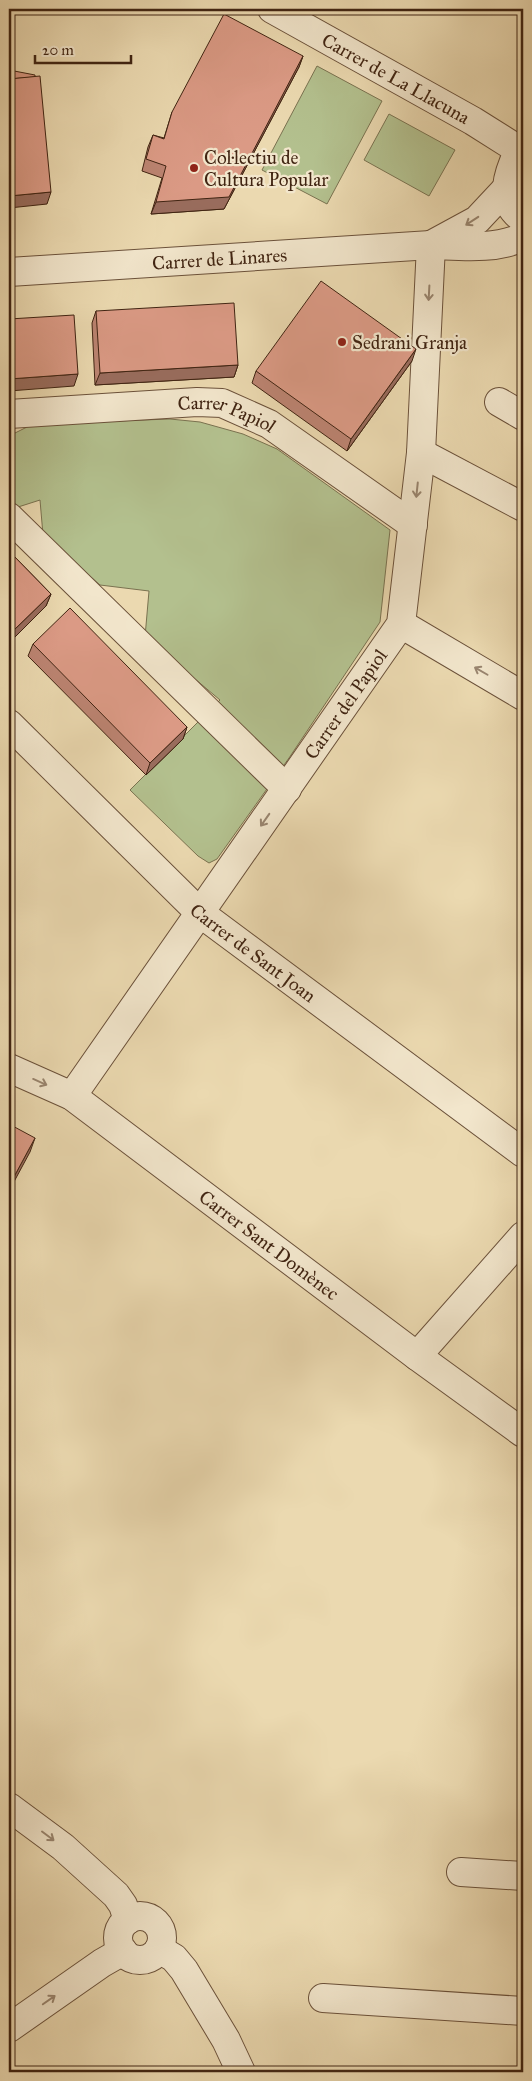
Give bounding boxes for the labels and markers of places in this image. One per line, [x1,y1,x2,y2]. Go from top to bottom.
place label: Col·lectiu de Cultura Popular [204,146,329,191]
marker: Col·lectiu de Cultura Popular [188,162,200,174]
place label: Sedrani Granja [352,331,468,354]
marker: Sedrani Granja [336,336,348,348]

